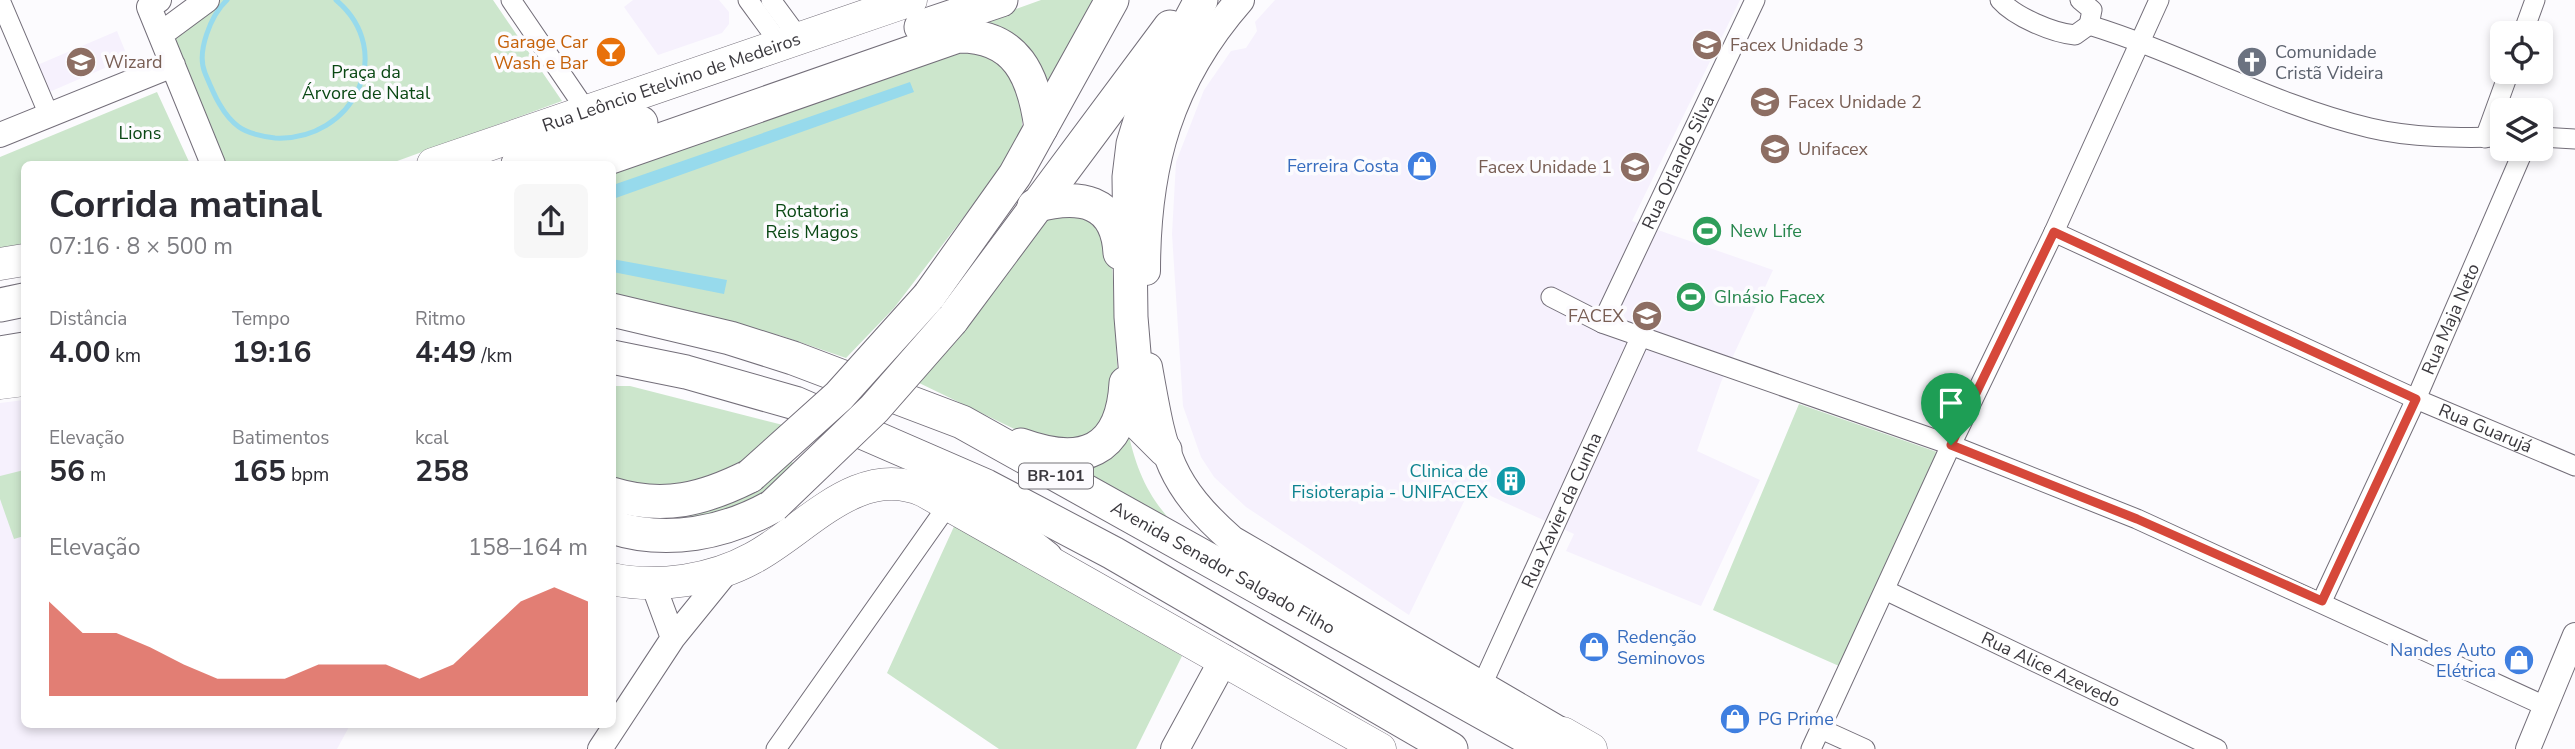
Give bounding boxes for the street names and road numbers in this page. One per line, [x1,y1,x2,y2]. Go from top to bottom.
street label: Rua Leôncio Etelvino de Medeiros [539,27,804,138]
street label: Rua Orlando Silva [1636,91,1720,233]
street label: Rua Maja Neto [2416,260,2485,378]
street label: Rua Guarujá [2435,398,2536,459]
street label: Rua Xavier da Cunha [1516,429,1607,592]
road number: BR-101 [1019,463,1093,489]
street label: Avenida Senador Salgado Filho [1107,495,1339,640]
street label: Rua Alice Azevedo [1978,626,2124,713]

